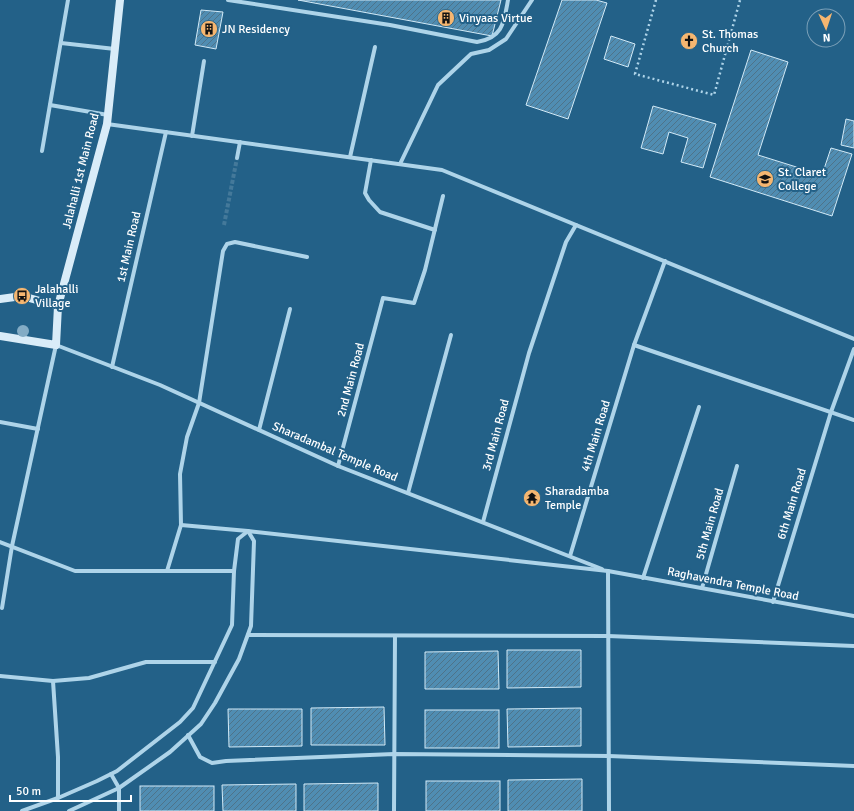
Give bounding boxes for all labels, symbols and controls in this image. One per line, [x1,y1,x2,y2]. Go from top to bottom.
building icon: Vinyaas Virtue [436,8,456,28]
north arrow [806,8,846,48]
place label: Vinyaas Virtue [459,11,533,26]
building icon: JN Residency [199,19,219,39]
place label: JN Residency [222,22,290,37]
place label: St. Thomas Church [702,27,758,56]
church icon: St. Thomas Church [679,31,699,51]
text: N [822,31,831,44]
street label: Jalahalli 1st Main Road [59,112,103,230]
place label: St. Claret College [778,165,826,194]
school or university icon: St. Claret College [755,169,775,189]
street label: 1st Main Road [114,210,144,284]
place label: Jalahalli Village [35,282,79,311]
bus stop icon: Jalahalli Village [12,286,32,306]
street label: 2nd Main Road [334,341,368,419]
street label: 3rd Main Road [479,397,513,473]
street label: 4th Main Road [578,399,614,473]
street label: Sharadambal Temple Road [270,419,400,485]
street label: 6th Main Road [774,467,810,541]
place label: Sharadamba Temple [545,484,609,513]
street label: 5th Main Road [693,486,727,562]
temple icon: Sharadamba Temple [522,488,542,508]
street label: Raghavendra Temple Road [666,564,800,604]
scale bar [10,777,131,803]
text: 50 m [16,784,41,799]

